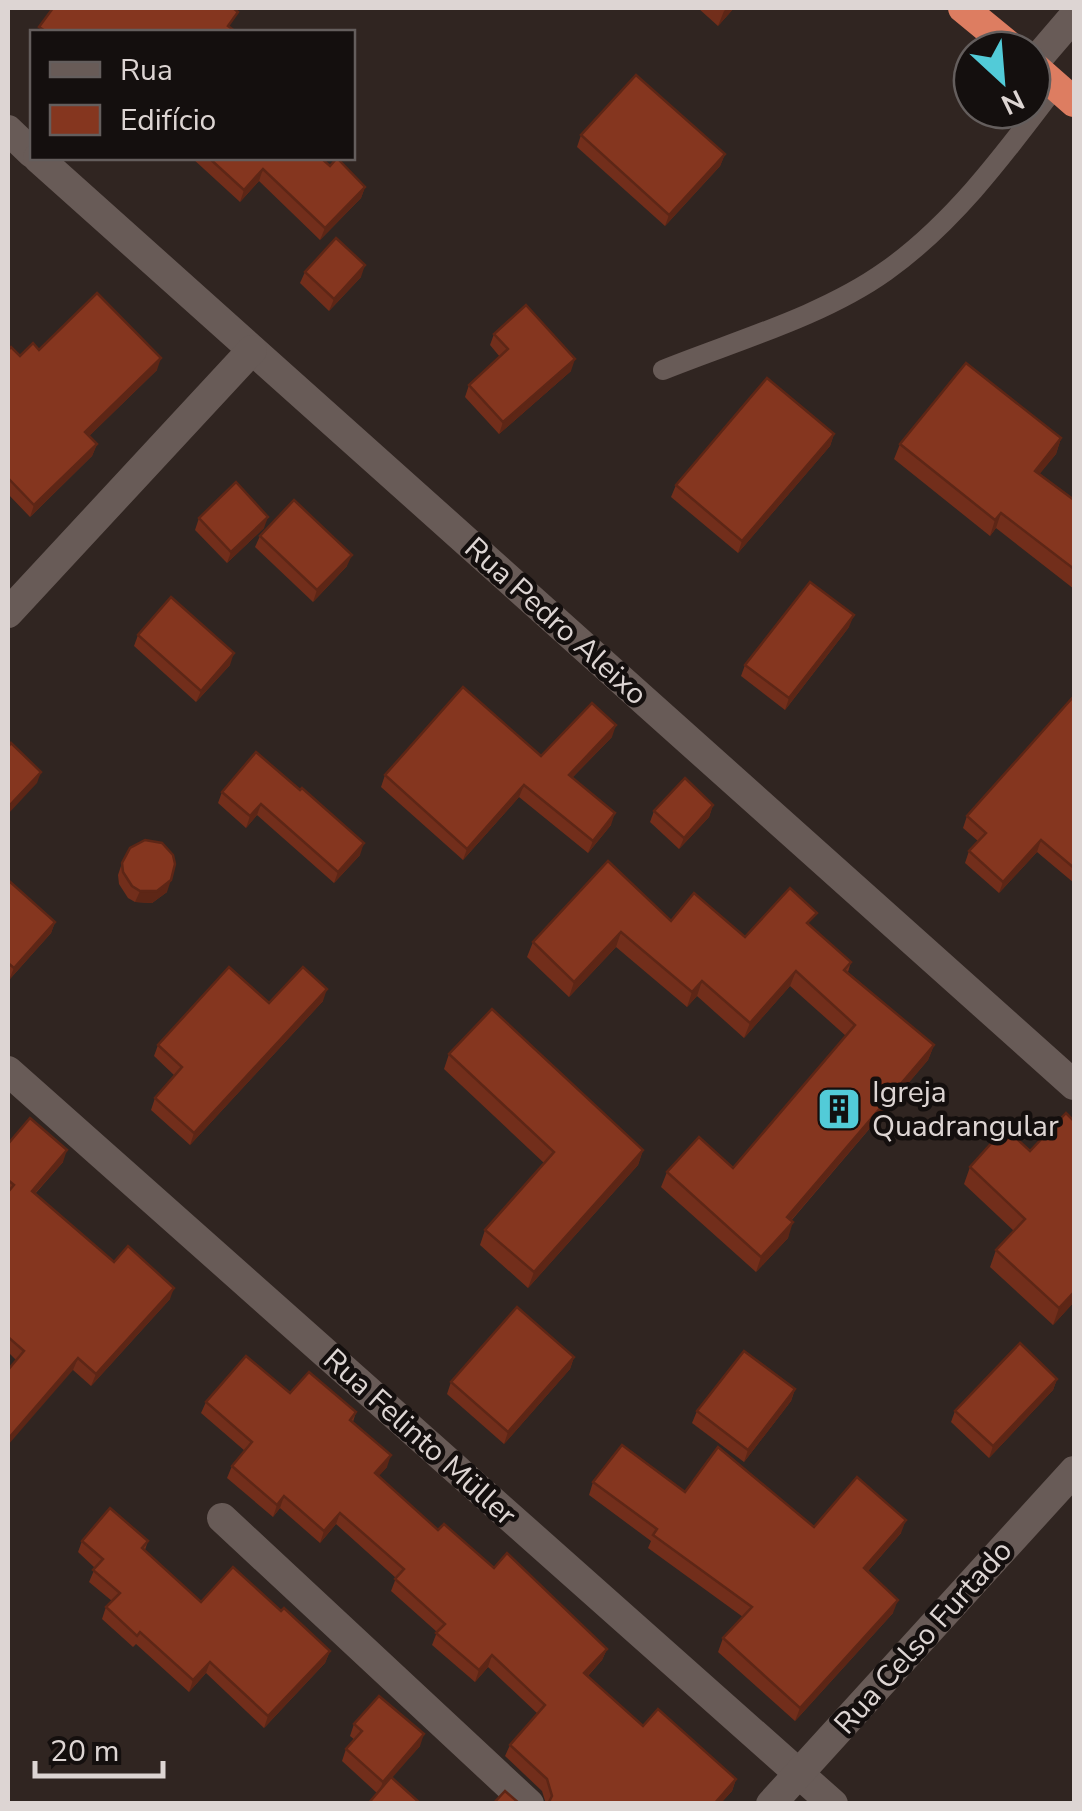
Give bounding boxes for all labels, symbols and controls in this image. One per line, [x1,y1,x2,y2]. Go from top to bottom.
legend [30,30,355,160]
north arrow [952,30,1052,130]
text: Rua [120,50,173,91]
text: N [995,80,1030,123]
text: Edifício [120,100,216,141]
street label: Rua Pedro Aleixo [455,528,656,715]
place label: Igreja Quadrangular [872,1072,1059,1147]
building icon: Igreja Quadrangular [816,1086,862,1132]
street label: Rua Felinto Müller [314,1340,525,1535]
street label: Rua Celso Furtado [825,1531,1022,1743]
scale bar [35,1716,162,1778]
text: 20 m [50,1731,119,1772]

